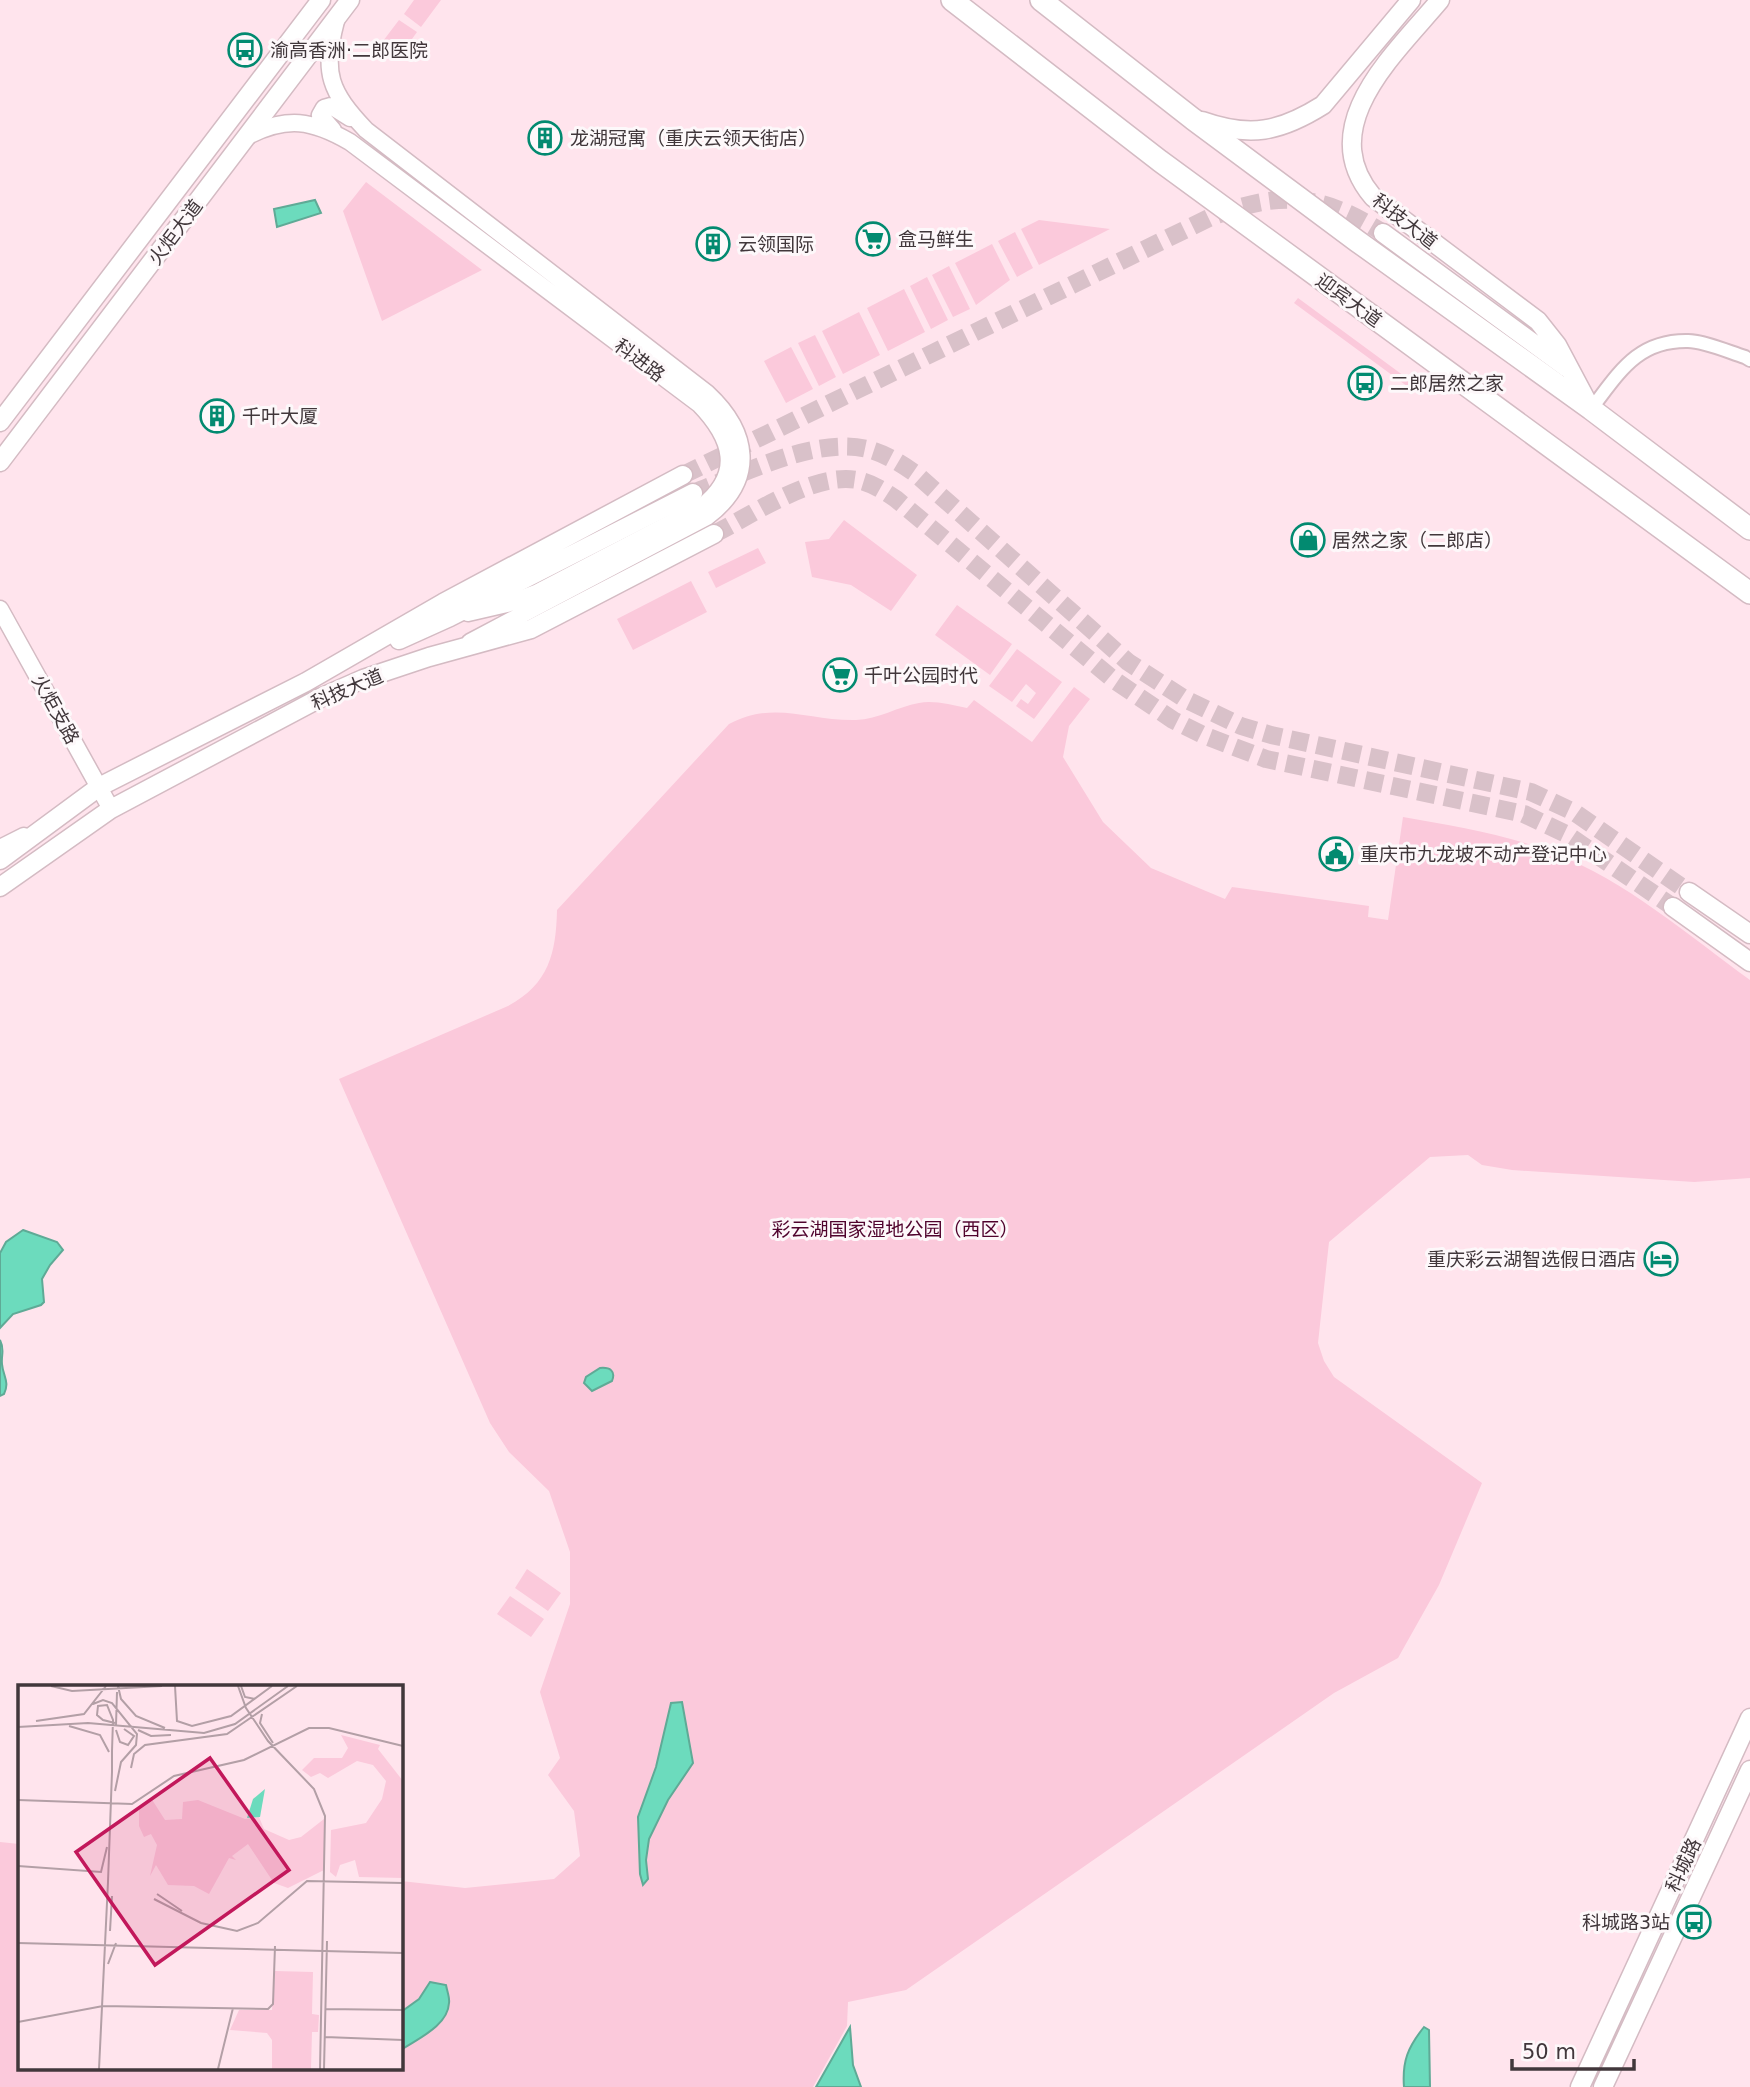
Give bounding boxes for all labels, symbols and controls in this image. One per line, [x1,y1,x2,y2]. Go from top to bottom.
bus stop icon: 渝高香洲‧二郎医院 [226,31,264,69]
place label: 渝高香洲‧二郎医院 [270,39,428,61]
building icon: 龙湖冠寓（重庆云领天街店） [526,119,564,157]
place label: 龙湖冠寓（重庆云领天街店） [570,127,817,149]
street label: 科技大道 [1368,189,1442,253]
street label: 火炬大道 [143,195,207,269]
supermarket icon: 盒马鲜生 [854,220,892,258]
building icon: 云领国际 [694,225,732,263]
place label: 盒马鲜生 [898,228,974,250]
place label: 云领国际 [738,233,814,255]
street label: 迎宾大道 [1312,269,1386,331]
street label: 科进路 [611,334,669,386]
bus stop icon: 二郎居然之家 [1346,364,1384,402]
place label: 二郎居然之家 [1390,372,1504,394]
building icon: 千叶大厦 [198,397,236,435]
place label: 千叶大厦 [242,405,318,427]
shop icon: 居然之家（二郎店） [1289,521,1327,559]
place label: 居然之家（二郎店） [1332,529,1503,551]
supermarket icon: 千叶公园时代 [821,656,859,694]
street label: 科技大道 [308,664,386,714]
place label: 千叶公园时代 [864,664,978,686]
street label: 火炬支路 [28,670,84,748]
public building icon: 重庆市九龙坡不动产登记中心 [1317,835,1355,873]
place label: 重庆市九龙坡不动产登记中心 [1360,843,1607,865]
park label: 彩云湖国家湿地公园（西区） [771,1218,1019,1240]
hotel icon: 重庆彩云湖智选假日酒店 [1642,1240,1680,1278]
place label: 重庆彩云湖智选假日酒店 [1427,1248,1636,1270]
inset map [18,1685,402,2070]
street label: 科城路 [1661,1835,1705,1895]
bus stop icon: 科城路3站 [1675,1903,1713,1941]
place label: 科城路3站 [1582,1911,1670,1933]
scale bar [1512,2028,1634,2072]
text: 50 m [1522,2040,1576,2064]

